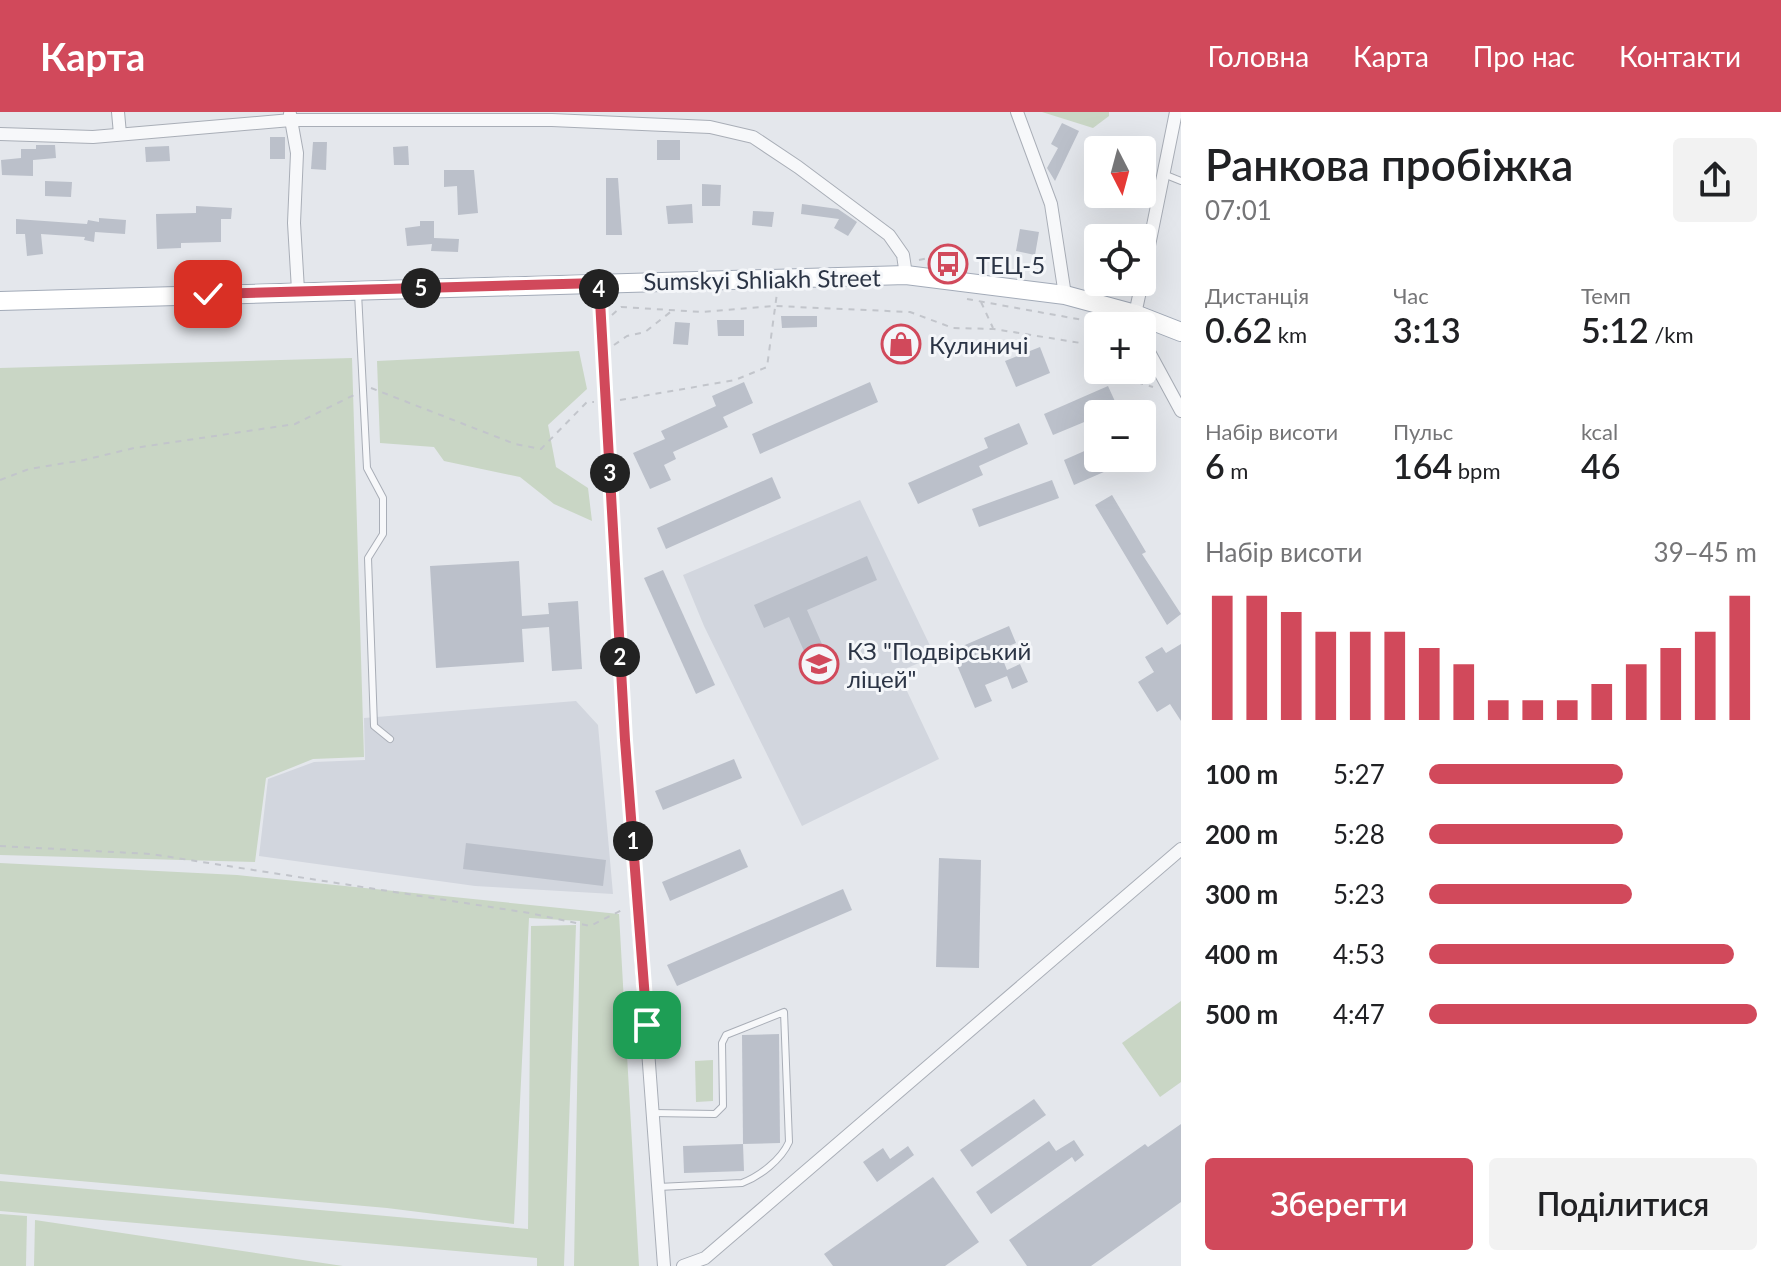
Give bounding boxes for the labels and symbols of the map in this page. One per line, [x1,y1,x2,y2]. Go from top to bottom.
north arrow [1084,136,1156,208]
bus stop icon: ТЕЦ-5 [927,243,969,285]
place label: ТЕЦ-5 [976,250,1045,279]
pin [174,260,242,328]
street label: Sumskyi Shliakh Street [643,262,881,296]
pin: 5 [401,268,441,308]
pin: 4 [579,269,619,309]
shop icon: Кулиничі [880,323,922,365]
place label: Кулиничі [929,330,1028,359]
pin: 3 [590,453,630,493]
place label: КЗ "Подвірський ліцей" [847,636,1031,693]
pin: 2 [600,637,640,677]
school or university icon: КЗ "Подвірський ліцей" [798,643,840,685]
pin: 1 [613,821,653,861]
pin [613,991,681,1059]

